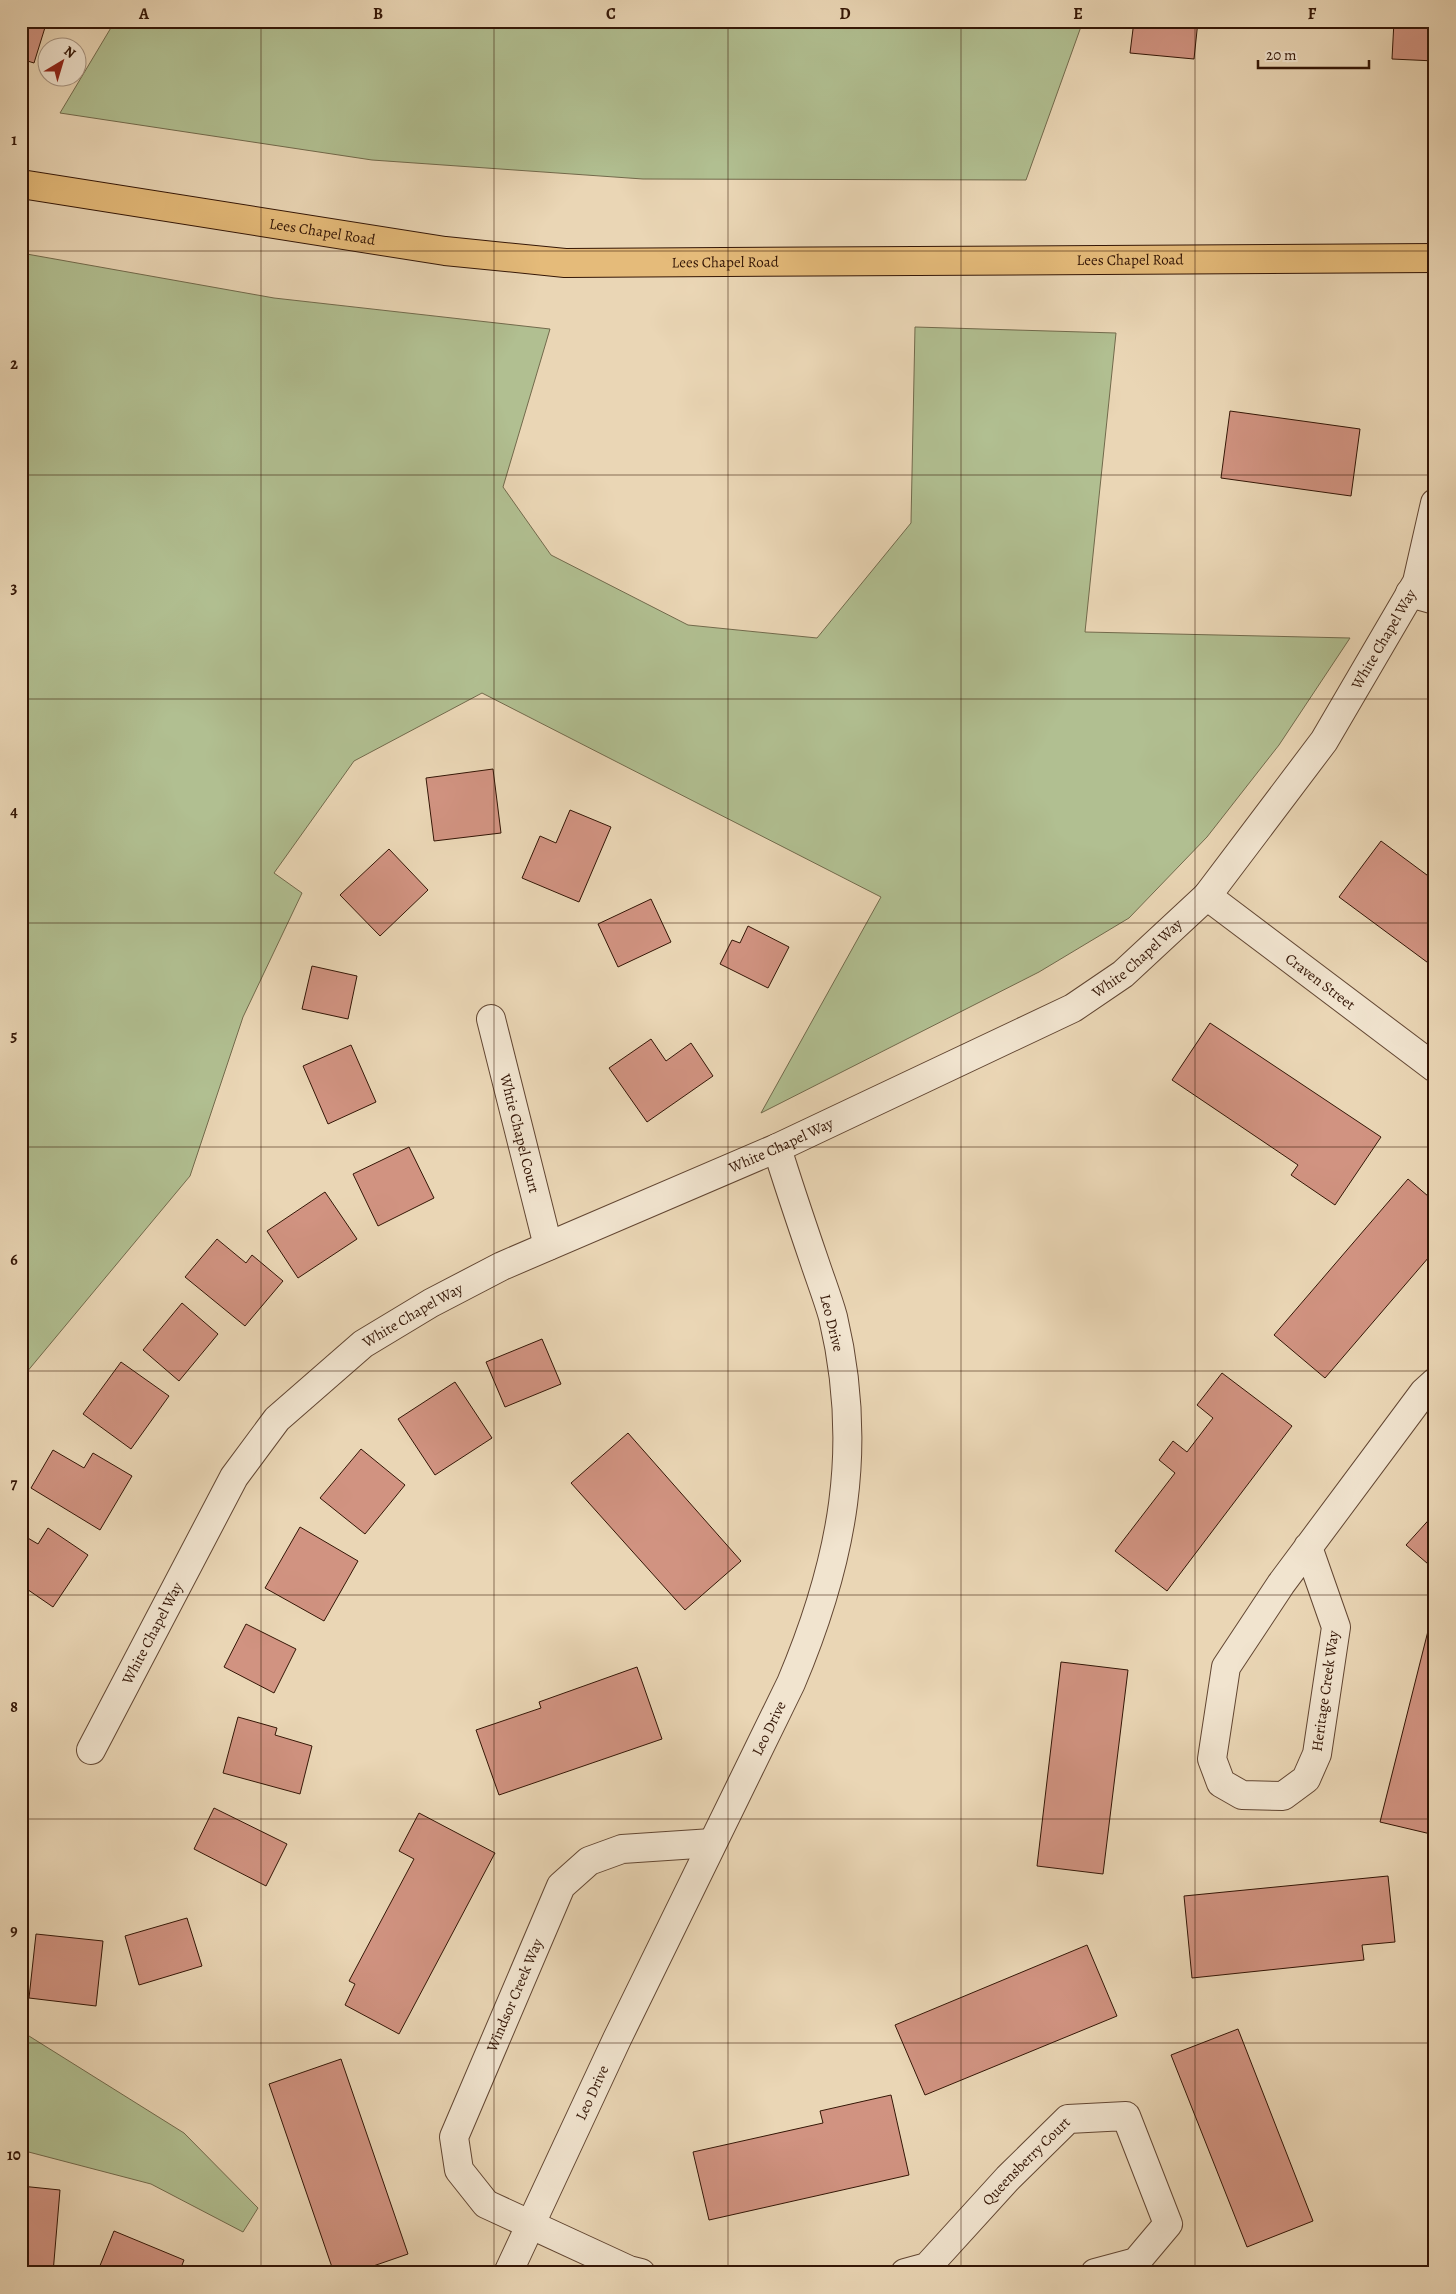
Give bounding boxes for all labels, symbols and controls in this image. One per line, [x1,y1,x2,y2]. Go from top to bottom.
text: A [138,3,150,25]
text: B [373,3,383,25]
text: C [606,3,616,25]
text: D [839,3,851,25]
text: E [1073,3,1083,25]
text: F [1308,3,1317,25]
north arrow [38,38,88,88]
scale bar [1258,38,1370,70]
text: N [60,42,80,63]
text: 20 m [1266,45,1297,65]
text: 1 [11,129,17,151]
street label: Lees Chapel Road [268,213,378,250]
street label: Lees Chapel Road [1077,249,1185,270]
street label: Lees Chapel Road [672,252,780,272]
text: 2 [10,353,18,375]
text: 3 [11,577,18,599]
street label: White Chapel Way [1346,585,1421,694]
text: 4 [10,801,18,823]
street label: White Chapel Way [1087,914,1187,1003]
street label: Craven Street [1281,949,1359,1014]
text: 5 [11,1025,18,1047]
street label: Whtie Chapel Court [495,1071,544,1195]
street label: White Chapel Way [725,1113,837,1178]
text: 6 [10,1249,18,1271]
street label: White Chapel Way [358,1278,466,1352]
street label: Leo Drive [815,1292,849,1354]
text: 7 [11,1473,18,1495]
street label: White Chapel Way [117,1578,187,1689]
street label: Heritage Creek Way [1307,1629,1343,1753]
text: 8 [10,1696,18,1718]
street label: Leo Drive [747,1697,791,1759]
text: 9 [10,1920,18,1942]
street label: Windsor Creek Way [481,1935,548,2056]
street label: Leo Drive [571,2062,614,2123]
street label: Queensberry Court [978,2112,1075,2210]
text: 10 [7,2144,21,2166]

